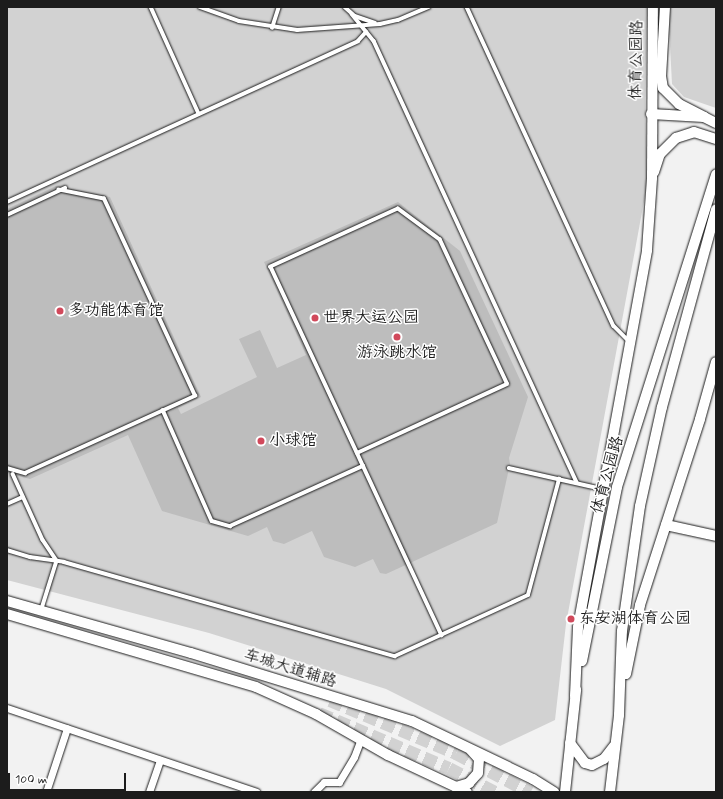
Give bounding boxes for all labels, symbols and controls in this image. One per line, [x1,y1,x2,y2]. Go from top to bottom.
street label: 体育公园路 [627,20,647,100]
place label: 多功能体育馆 [68,301,164,321]
marker: 多功能体育馆 [55,306,65,316]
place label: 世界大运公园 [323,308,419,328]
marker: 世界大运公园 [310,313,320,323]
marker: 游泳跳水馆 [392,332,402,342]
place label: 游泳跳水馆 [357,343,437,363]
place label: 小球馆 [269,431,317,451]
street label: 体育公园路 [588,434,628,516]
marker: 小球馆 [256,436,266,446]
place label: 东安湖体育公园 [579,609,691,629]
marker: 东安湖体育公园 [566,614,576,624]
street label: 车城大道辅路 [241,646,339,692]
scale bar [10,765,128,791]
text: 100 m [15,772,47,788]

